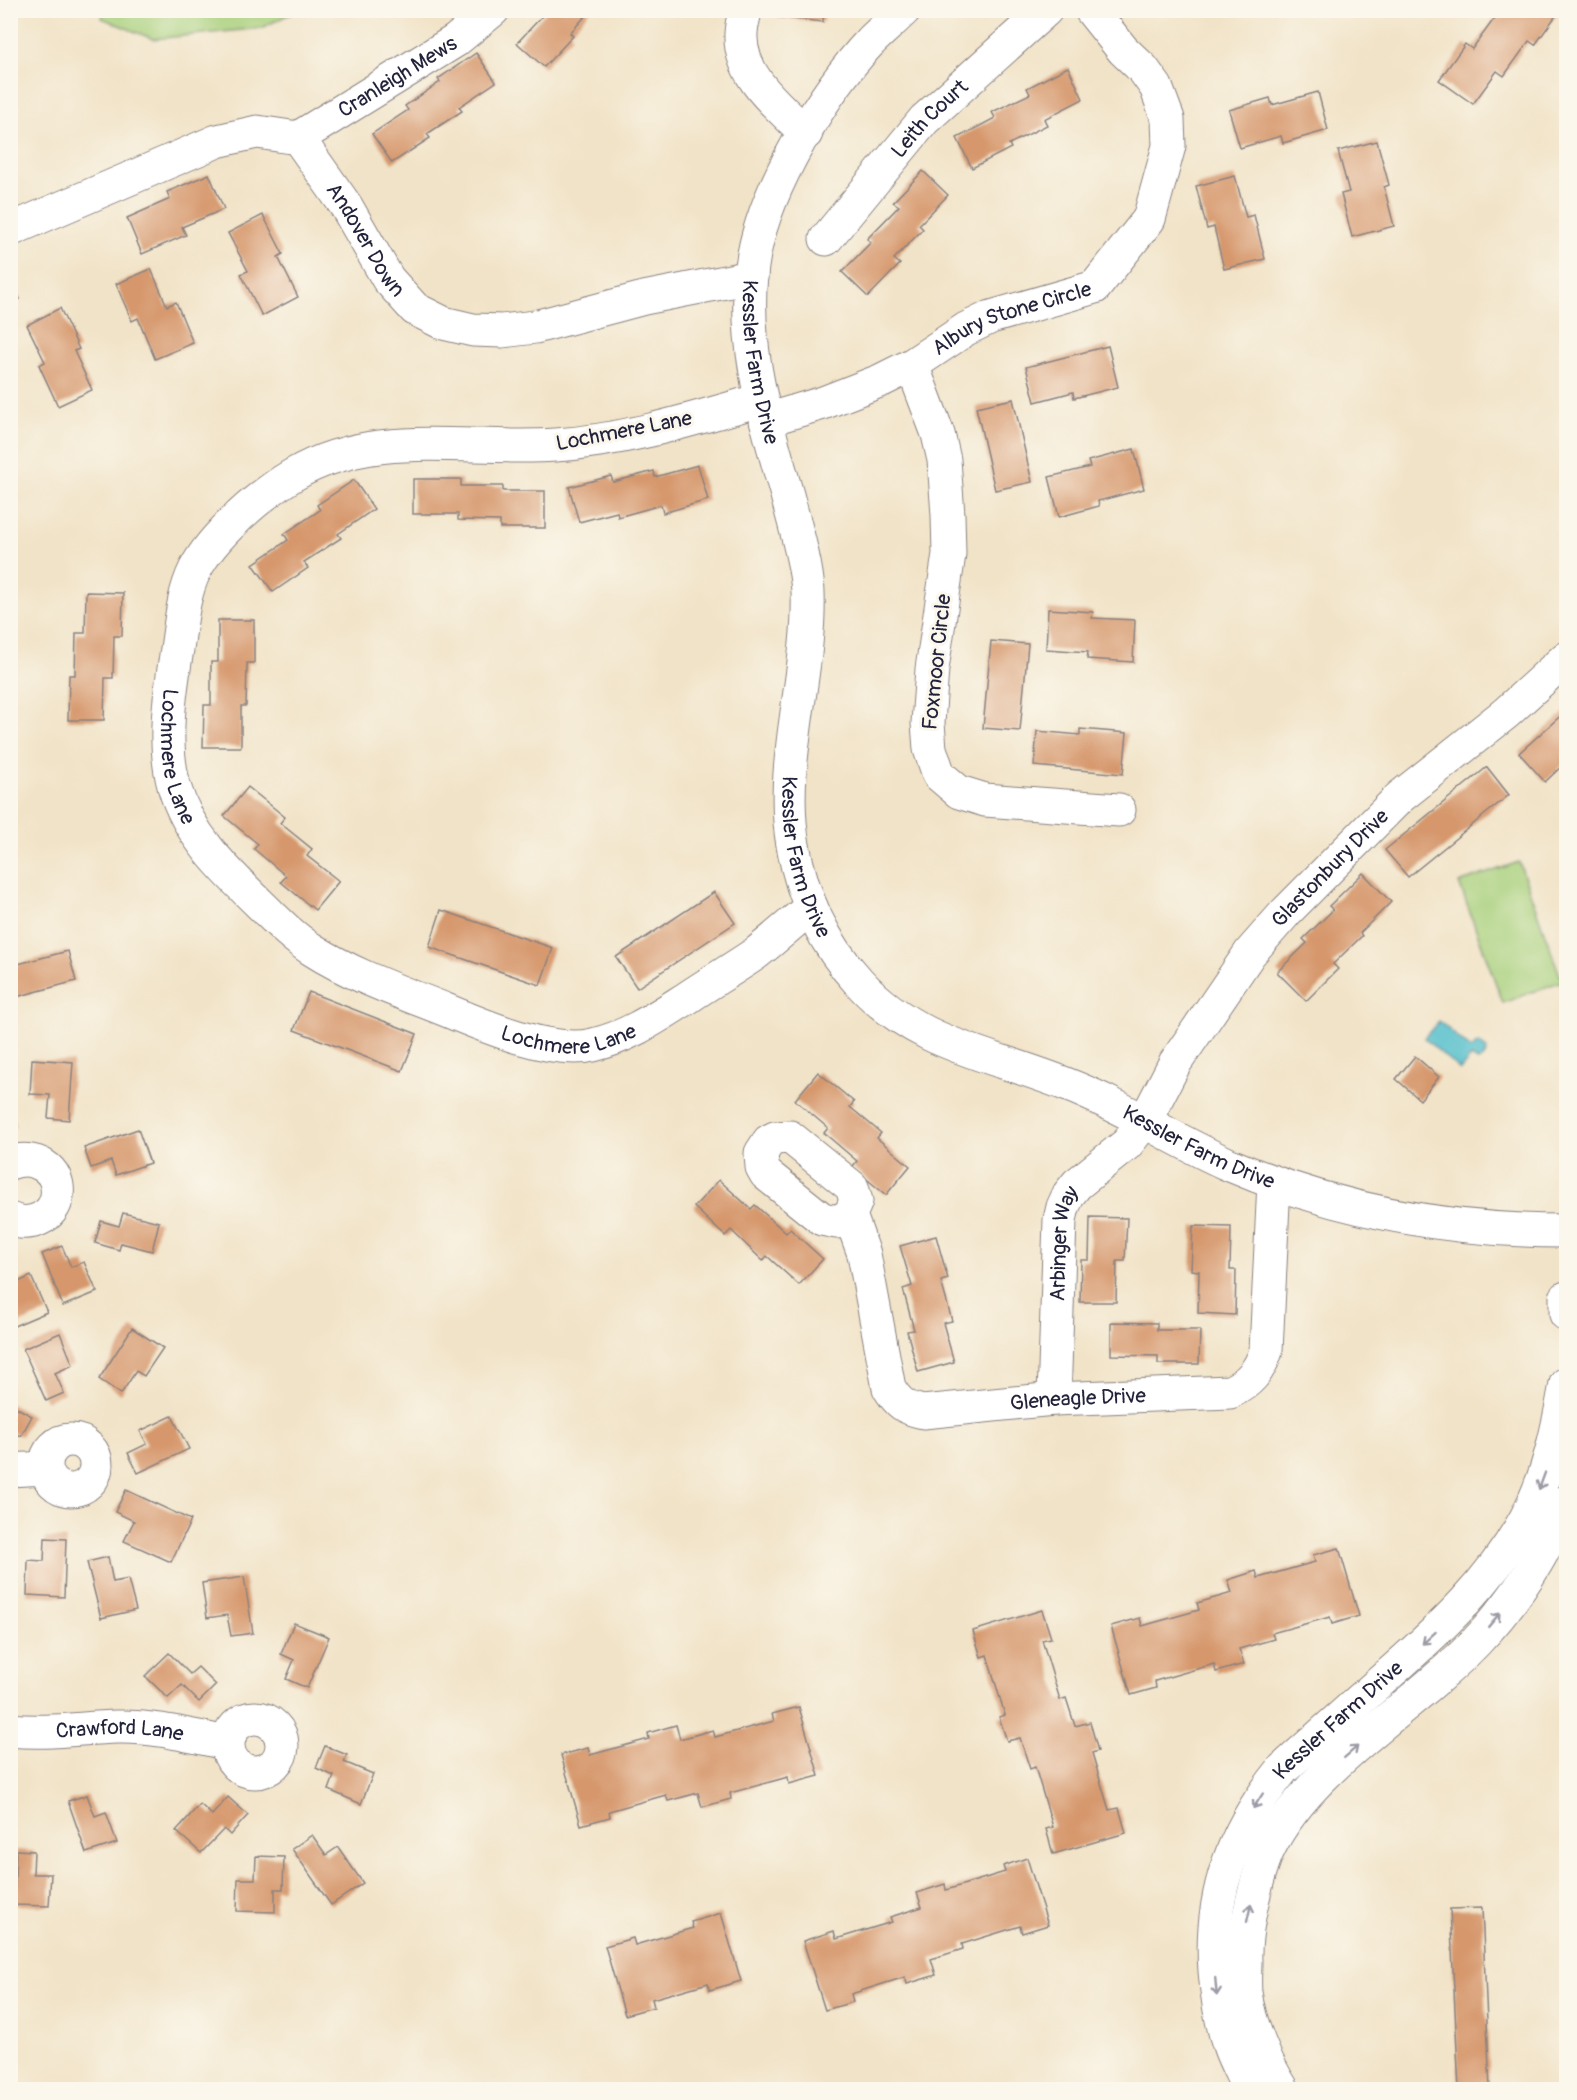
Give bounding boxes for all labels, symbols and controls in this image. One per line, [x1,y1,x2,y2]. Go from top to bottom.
street label: Cranleigh Mews [333,29,463,123]
street label: Leith Court [885,73,974,163]
street label: Andover Down [320,177,411,302]
street label: Albury Stone Circle [927,275,1095,361]
street label: Kessler Farm Drive [736,279,786,448]
street label: Lochmere Lane [554,404,695,457]
street label: Foxmoor Circle [916,592,958,731]
street label: Lochmere Lane [154,687,202,830]
street label: Kessler Farm Drive [776,776,837,943]
street label: Glastonbury Drive [1265,802,1395,933]
street label: Lochmere Lane [498,1017,641,1061]
street label: Kessler Farm Drive [1118,1099,1279,1195]
street label: Arbinger Way [1044,1180,1084,1302]
street label: Gleneagle Drive [1009,1382,1147,1417]
one-way arrow [1535,1471,1546,1490]
one-way arrow [1488,1612,1501,1628]
one-way arrow [1422,1631,1437,1645]
street label: Kessler Farm Drive [1266,1654,1409,1785]
street label: Crawford Lane [55,1713,187,1747]
one-way arrow [1343,1745,1358,1759]
one-way arrow [1252,1792,1264,1809]
one-way arrow [1244,1904,1256,1923]
one-way arrow [1211,1976,1222,1996]

